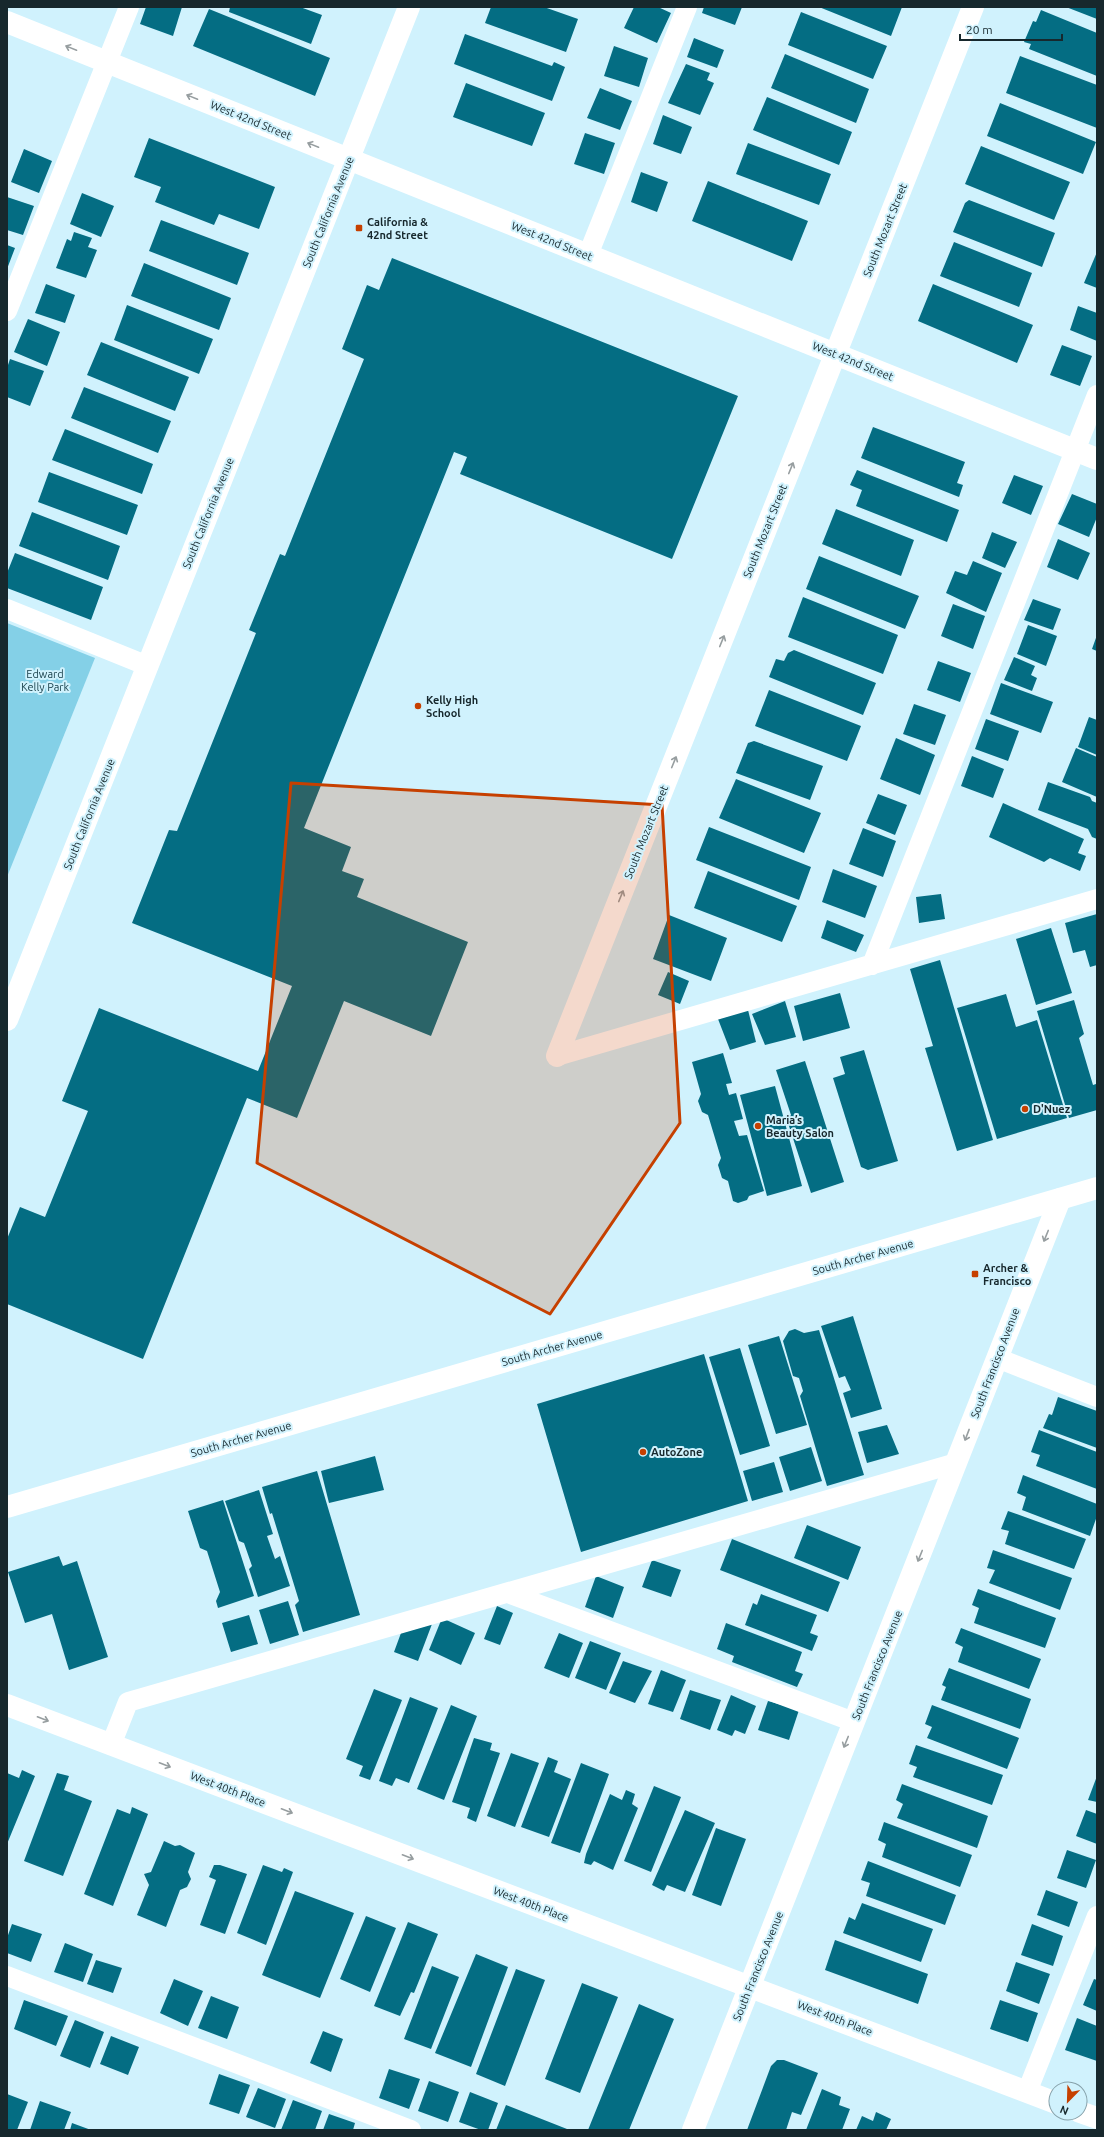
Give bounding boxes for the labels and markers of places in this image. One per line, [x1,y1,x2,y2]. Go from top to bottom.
place label: California & 42nd Street [367,216,428,241]
marker: California & 42nd Street [354,223,364,233]
place label: Kelly High School [426,694,478,719]
marker: Kelly High School [413,701,423,711]
place label: D'Nuez [1033,1103,1071,1115]
marker: D'Nuez [1020,1104,1030,1114]
place label: Maria’s Beauty Salon [766,1114,834,1139]
marker: Maria’s Beauty Salon [753,1121,763,1131]
place label: Archer & Francisco [983,1262,1032,1287]
marker: Archer & Francisco [970,1269,980,1279]
place label: AutoZone [651,1446,702,1458]
marker: AutoZone [638,1447,648,1457]

